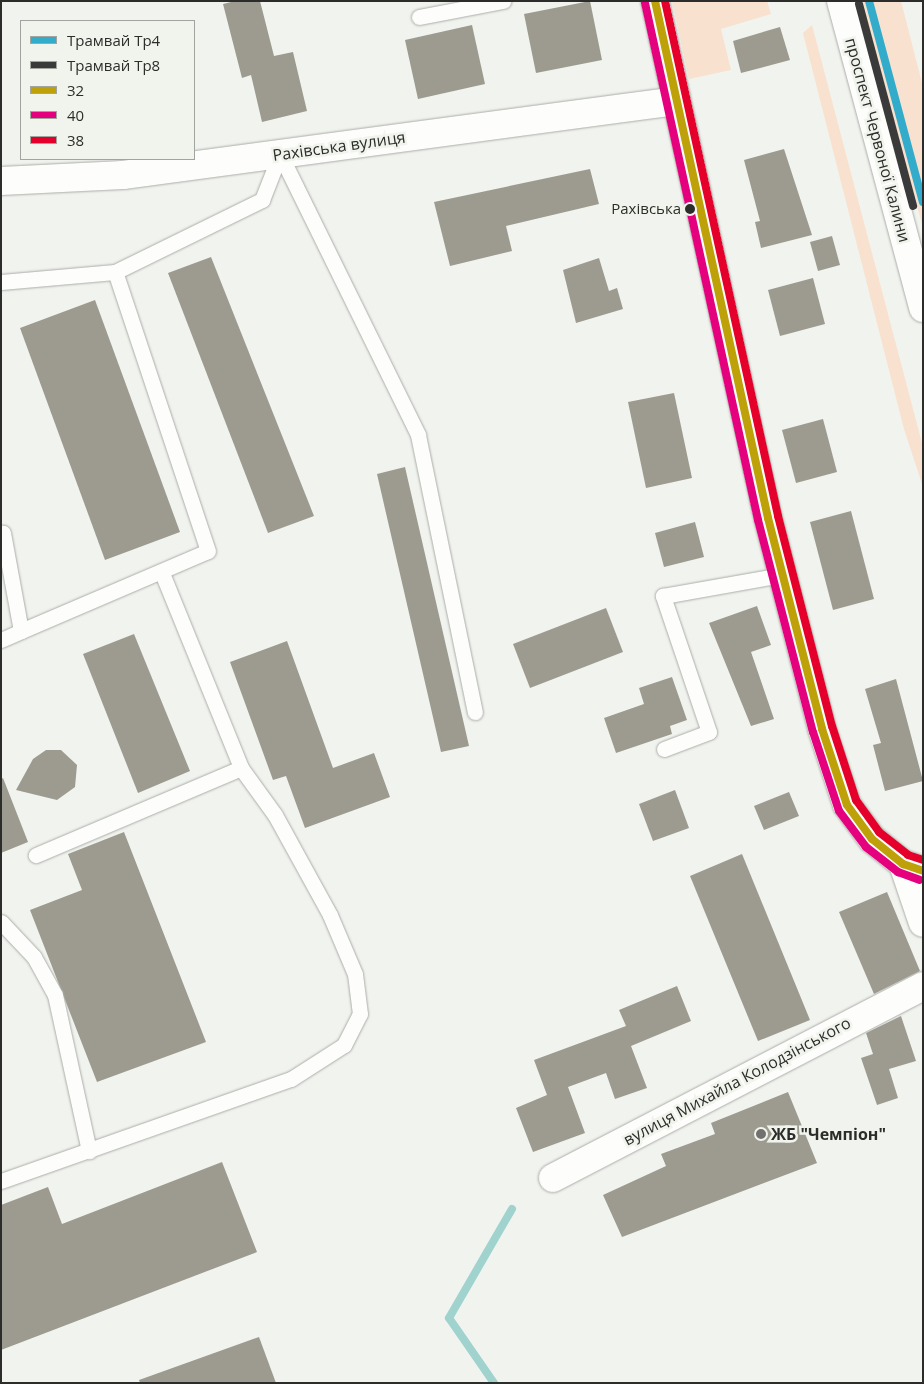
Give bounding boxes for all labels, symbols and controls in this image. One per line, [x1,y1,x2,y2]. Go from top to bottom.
legend [20,20,195,160]
text: Трамвай Тр4 [67,30,160,50]
street label: проспект Червоної Калини [841,36,915,244]
text: Трамвай Тр8 [67,55,160,75]
text: 32 [67,80,84,100]
text: 40 [67,105,84,125]
street label: Рахівська вулиця [271,127,407,165]
text: 38 [67,130,84,150]
place label: Рахівська [611,200,681,218]
marker: Рахівська [685,204,695,214]
street label: вулиця Михайла Колодзінського [620,1013,854,1149]
place label: ЖБ "Чемпіон" [771,1124,886,1144]
marker: ЖБ "Чемпіон" [755,1128,767,1140]

